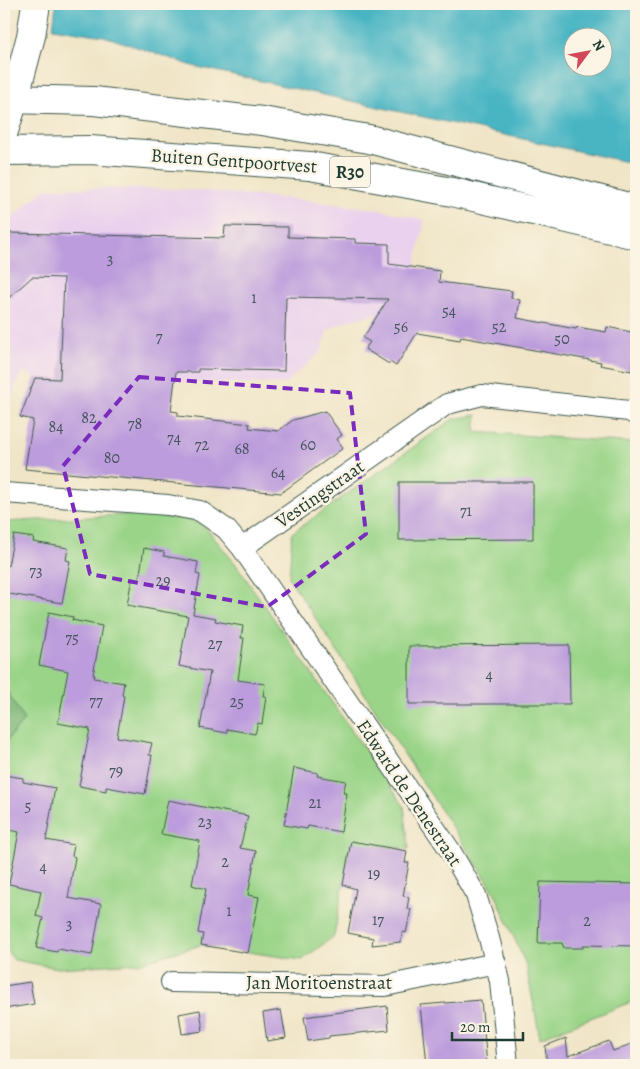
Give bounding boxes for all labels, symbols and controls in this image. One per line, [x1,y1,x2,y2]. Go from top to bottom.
north arrow [562,28,612,78]
text: N [588,36,609,55]
street label: Buiten Gentpoortvest [150,142,318,180]
road number: R30 [330,156,370,188]
house number: 3 [107,248,113,270]
house number: 1 [251,287,257,309]
house number: 54 [442,300,456,322]
house number: 56 [394,316,408,338]
house number: 52 [492,316,507,338]
house number: 7 [156,326,163,348]
house number: 50 [554,328,570,350]
house number: 82 [81,407,97,429]
house number: 78 [128,413,142,435]
house number: 84 [48,416,64,438]
house number: 74 [167,427,181,449]
house number: 72 [195,434,210,456]
house number: 60 [300,434,316,456]
house number: 68 [234,438,250,460]
house number: 80 [104,447,120,469]
street label: Vestingstraat [270,454,370,535]
house number: 64 [271,462,285,484]
house number: 71 [460,500,473,522]
house number: 73 [29,560,43,582]
house number: 29 [156,570,170,592]
house number: 75 [65,627,79,649]
house number: 27 [208,633,222,655]
house number: 4 [485,664,493,686]
house number: 77 [89,690,103,712]
house number: 25 [230,691,244,713]
street label: Edward de Denestraat [350,714,468,872]
house number: 79 [109,760,123,782]
house number: 21 [308,792,322,814]
house number: 5 [25,795,32,817]
house number: 23 [198,811,212,833]
house number: 2 [221,851,229,873]
house number: 4 [39,856,47,878]
house number: 19 [368,863,380,885]
house number: 1 [226,900,232,922]
house number: 17 [372,909,384,931]
house number: 2 [583,910,591,932]
house number: 3 [66,913,72,935]
street label: Jan Moritoenstraat [246,970,392,996]
scale bar [452,1009,524,1041]
text: 20 m [460,1017,491,1037]

